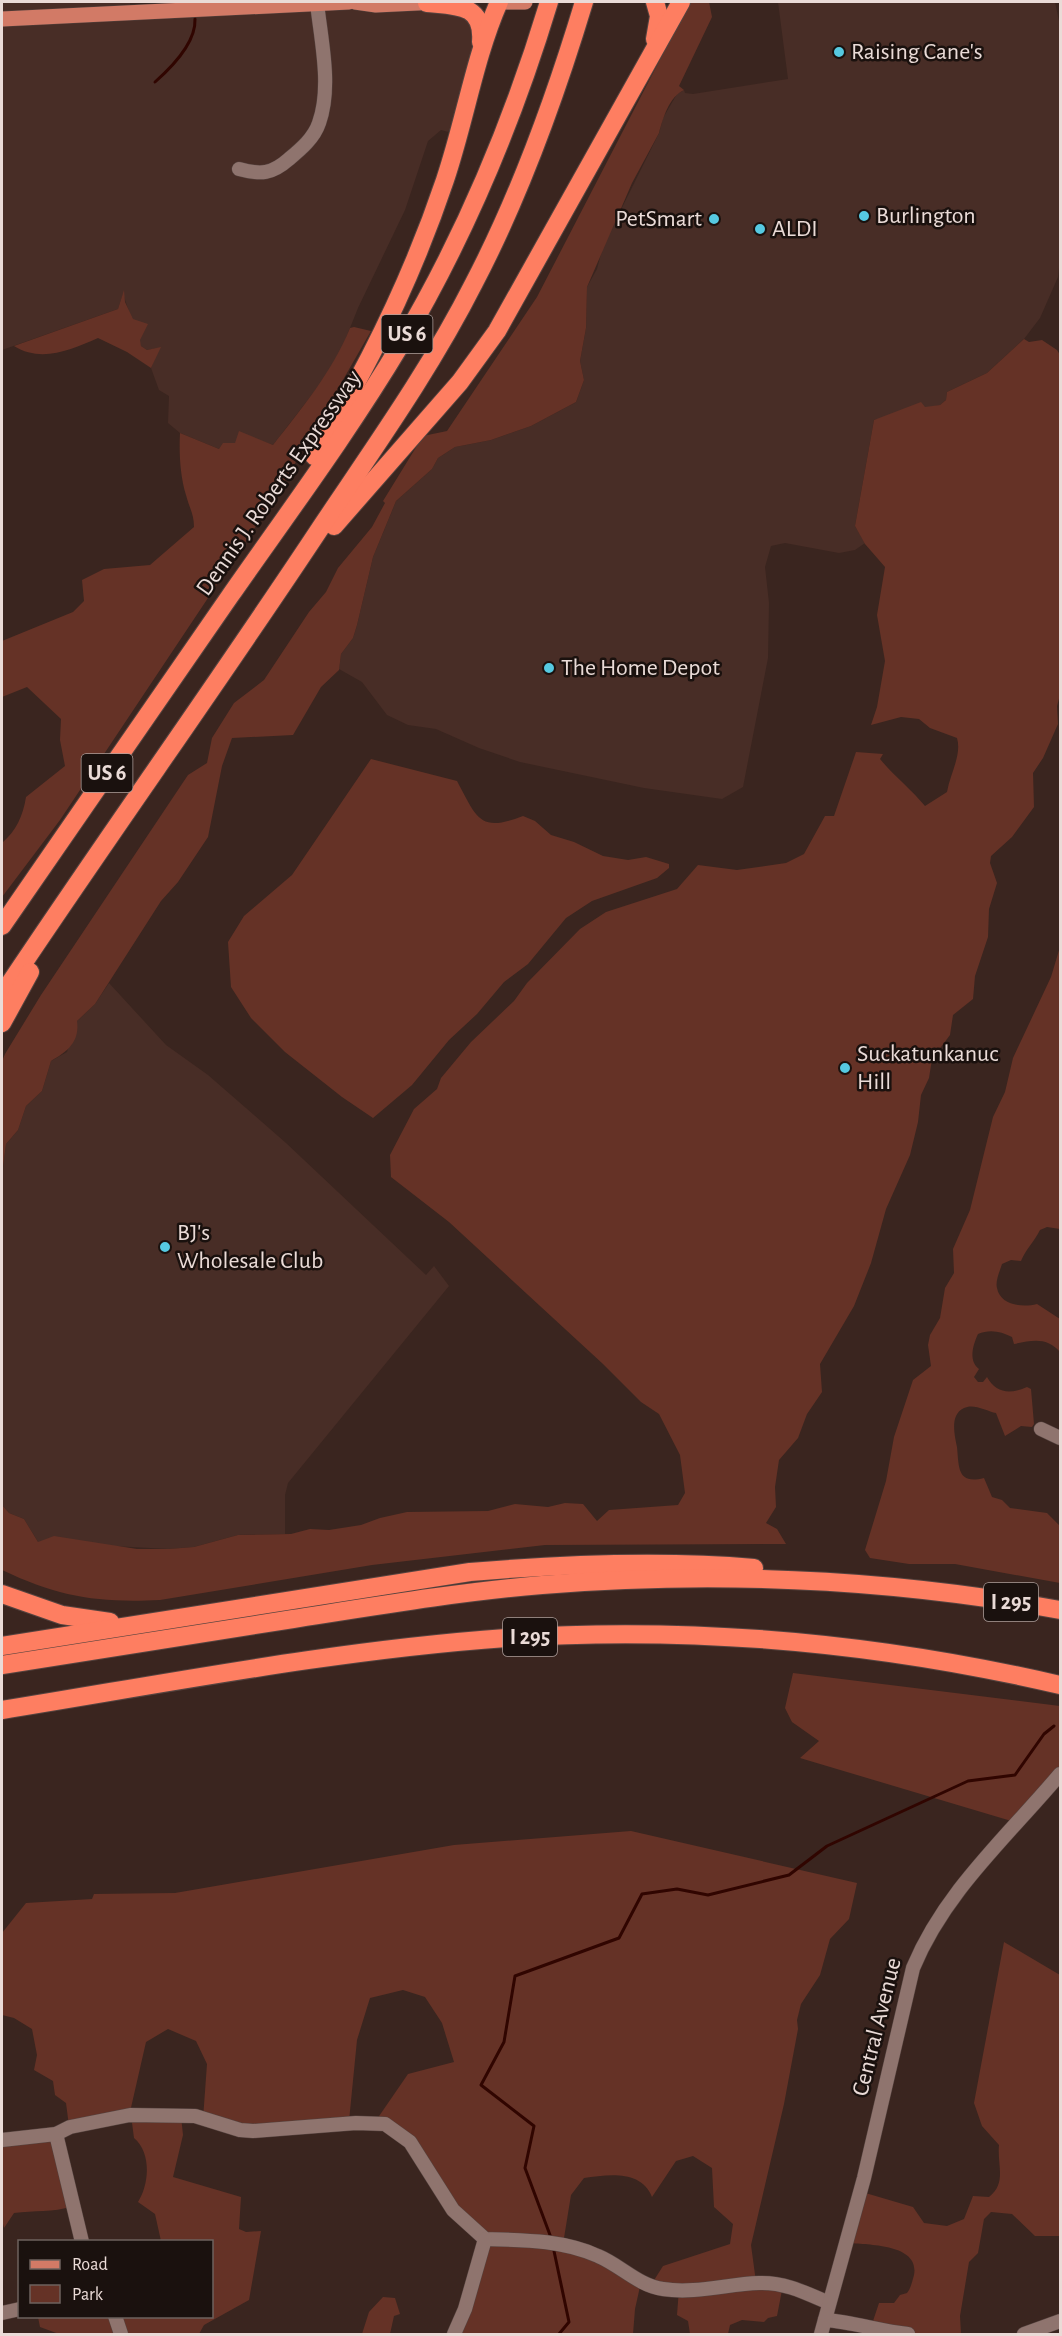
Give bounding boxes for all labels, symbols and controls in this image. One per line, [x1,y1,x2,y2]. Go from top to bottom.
place label: Raising Cane's [851,40,983,64]
marker: Raising Cane's [832,45,846,59]
place label: Burlington [876,204,976,228]
place label: PetSmart [615,207,702,231]
marker: Burlington [857,209,871,223]
marker: PetSmart [707,212,721,226]
place label: ALDI [772,217,818,241]
marker: ALDI [753,222,767,236]
road number: US 6 [382,315,432,353]
street label: Dennis J. Roberts Expressway [192,366,366,600]
place label: The Home Depot [561,656,720,680]
marker: The Home Depot [542,661,556,675]
road number: US 6 [82,754,132,792]
place label: Suckatunkanuc Hill [857,1042,999,1094]
marker: Suckatunkanuc Hill [838,1061,852,1075]
place label: BJ's Wholesale Club [177,1221,323,1273]
marker: BJ's Wholesale Club [158,1240,172,1254]
road number: I 295 [984,1583,1038,1621]
road number: I 295 [503,1618,557,1656]
street label: Central Avenue [848,1955,906,2099]
legend [18,2240,213,2318]
text: Road [72,2256,108,2274]
text: Park [72,2286,104,2304]

